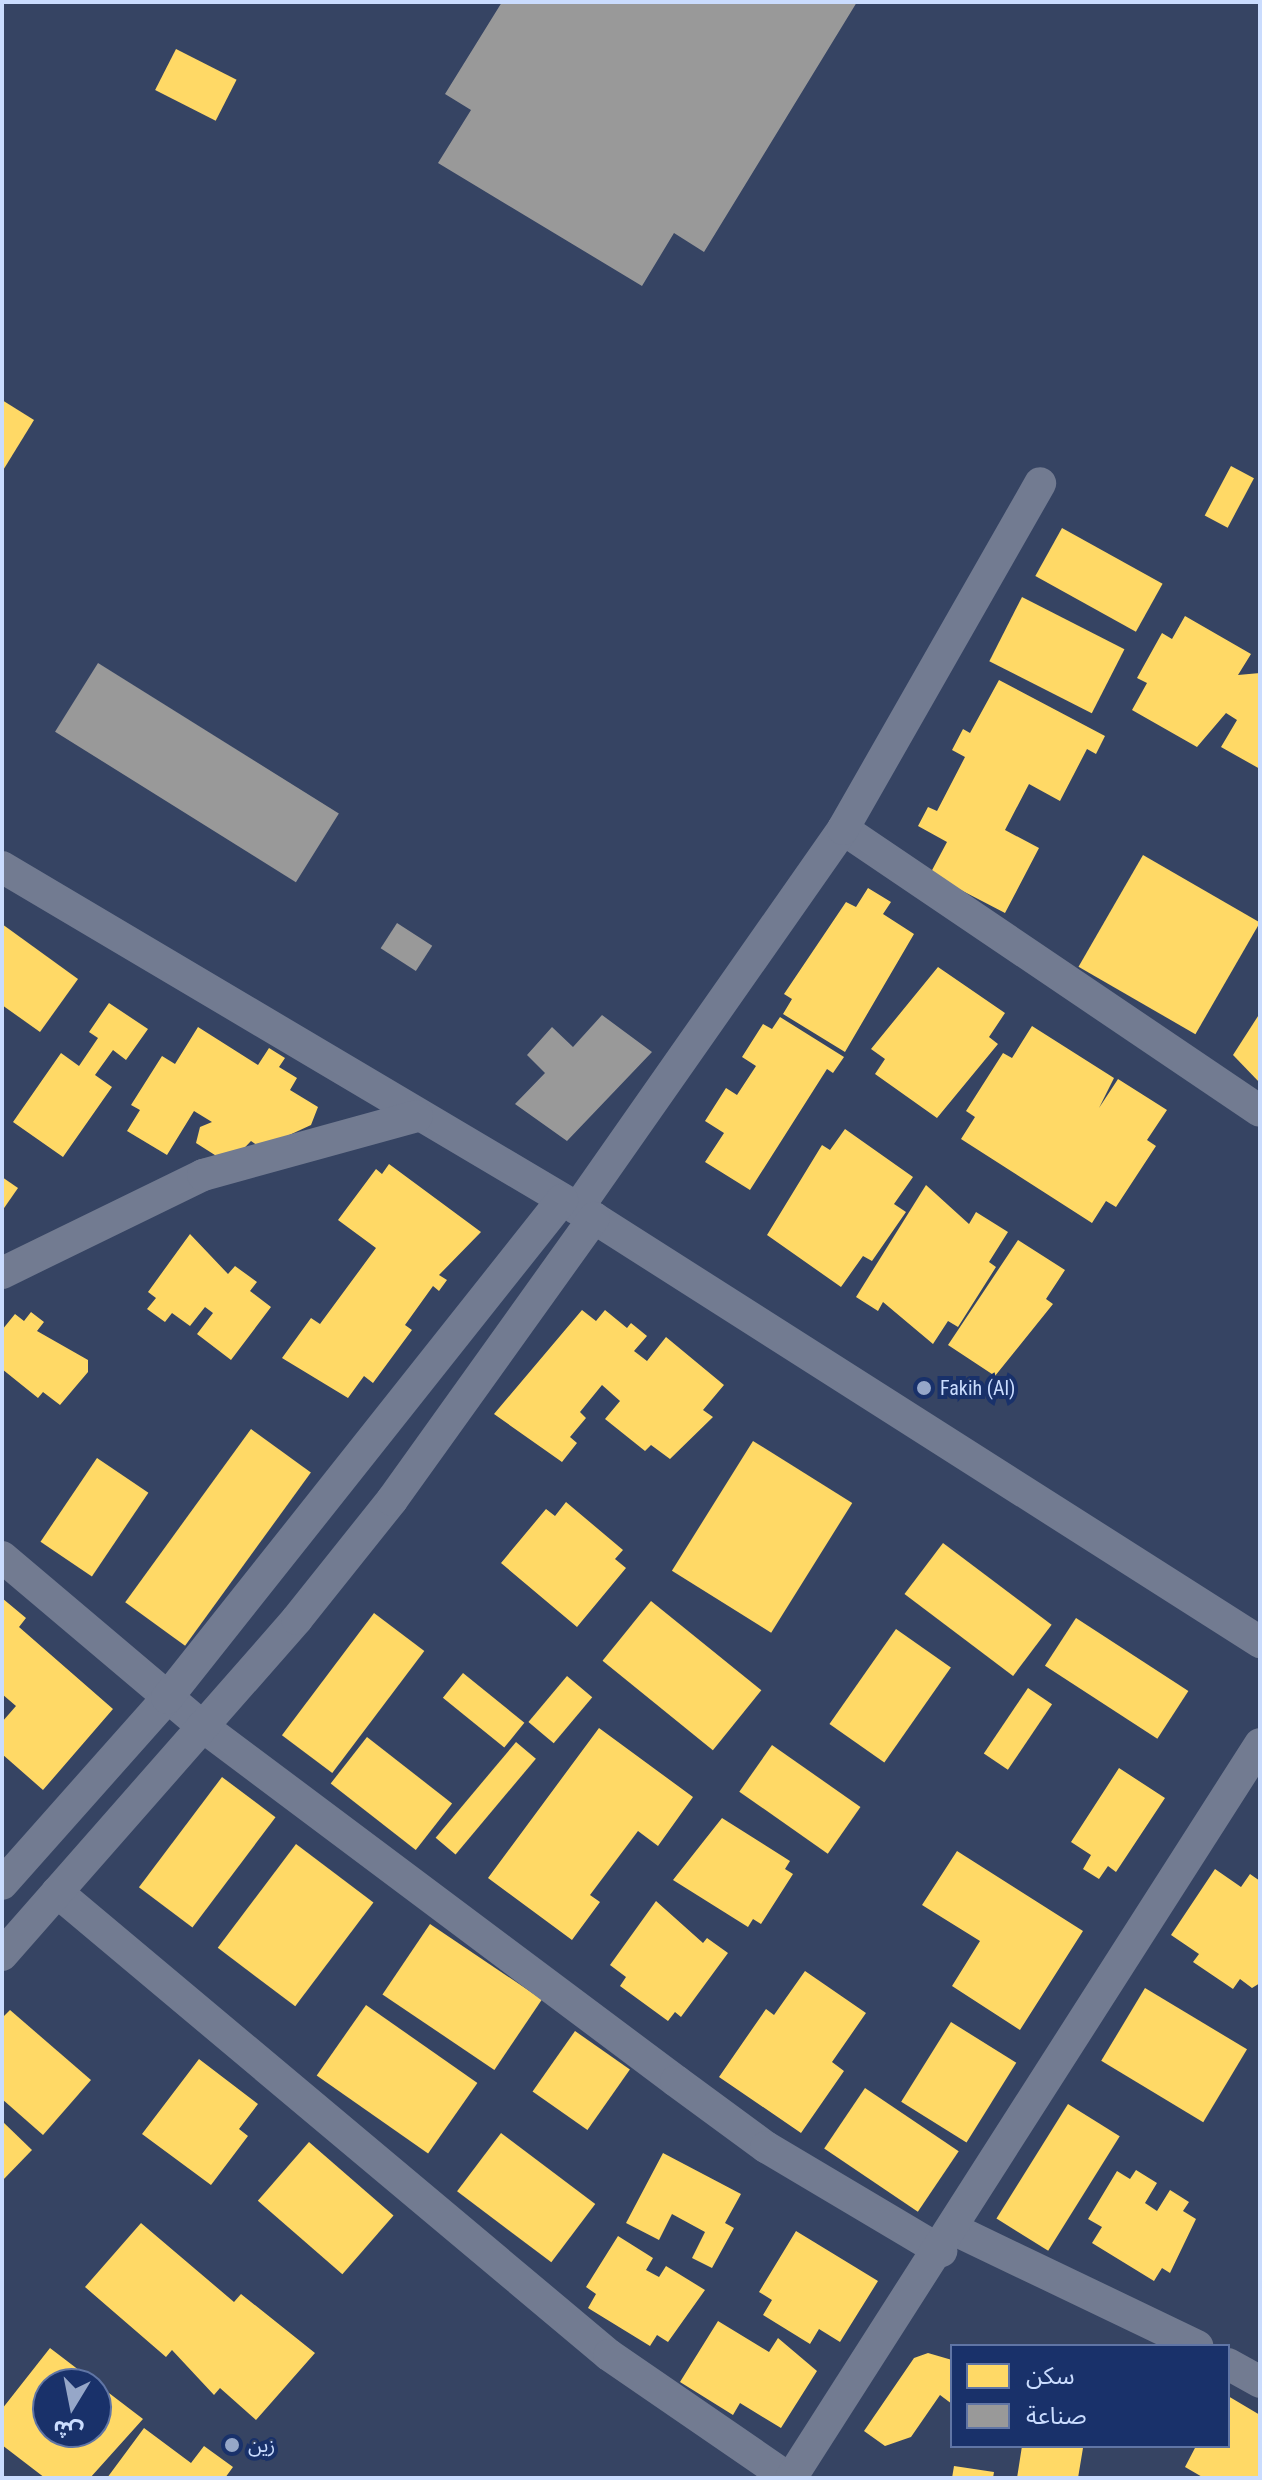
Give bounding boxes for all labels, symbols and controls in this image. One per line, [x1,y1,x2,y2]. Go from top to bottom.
place label: Fakih (Al) [940,1376,1015,1400]
marker: Fakih (Al) [915,1379,933,1397]
legend [950,2344,1230,2448]
text: سكن [1026,2362,1075,2390]
north arrow [32,2368,112,2448]
text: صناعة [1026,2402,1087,2430]
text: ش [51,2415,85,2445]
place label: زين [248,2433,275,2457]
marker: زين [223,2436,241,2454]

